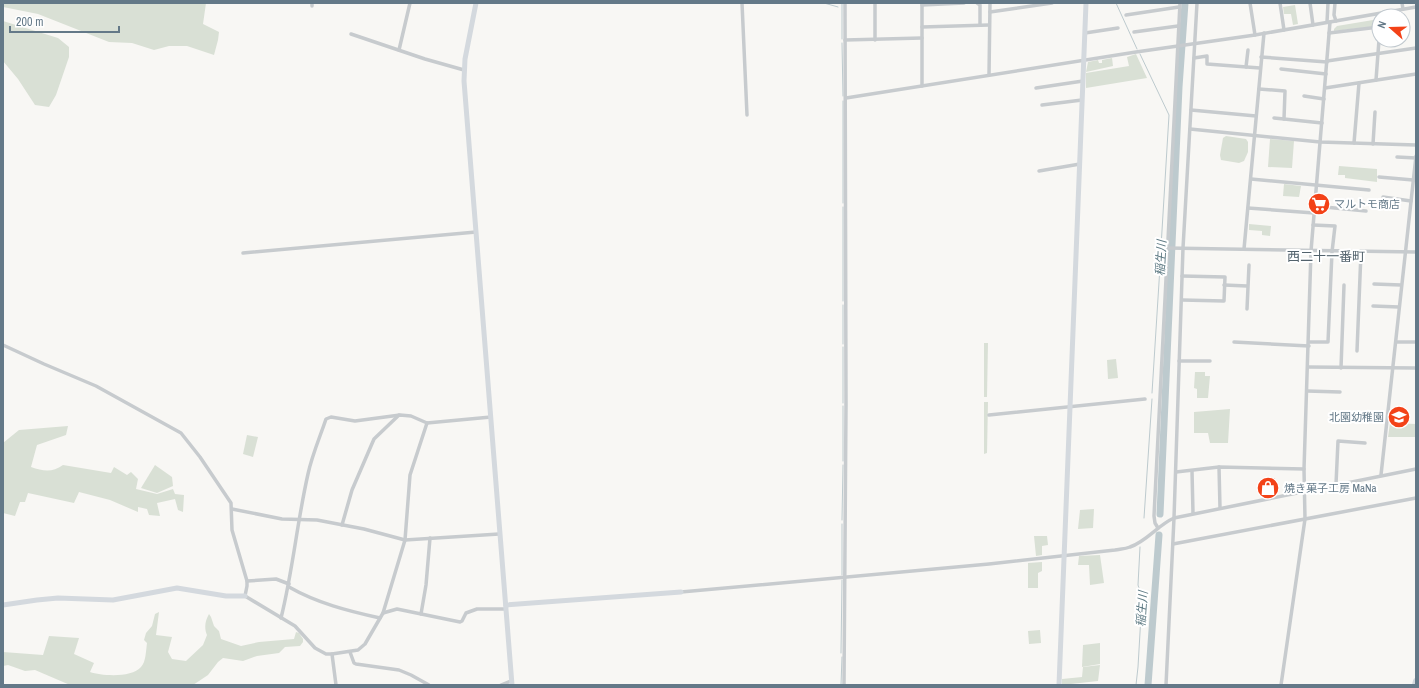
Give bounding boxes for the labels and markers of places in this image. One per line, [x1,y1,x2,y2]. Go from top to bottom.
supermarket icon: マルトモ商店 [1306,191,1332,217]
place label: マルトモ商店 [1334,197,1400,211]
school or university icon: 北園幼稚園 [1386,404,1412,430]
place label: 北園幼稚園 [1329,410,1384,424]
shop icon: 焼き菓子工房 MaNa [1255,475,1281,501]
place label: 焼き菓子工房 MaNa [1284,481,1377,495]

